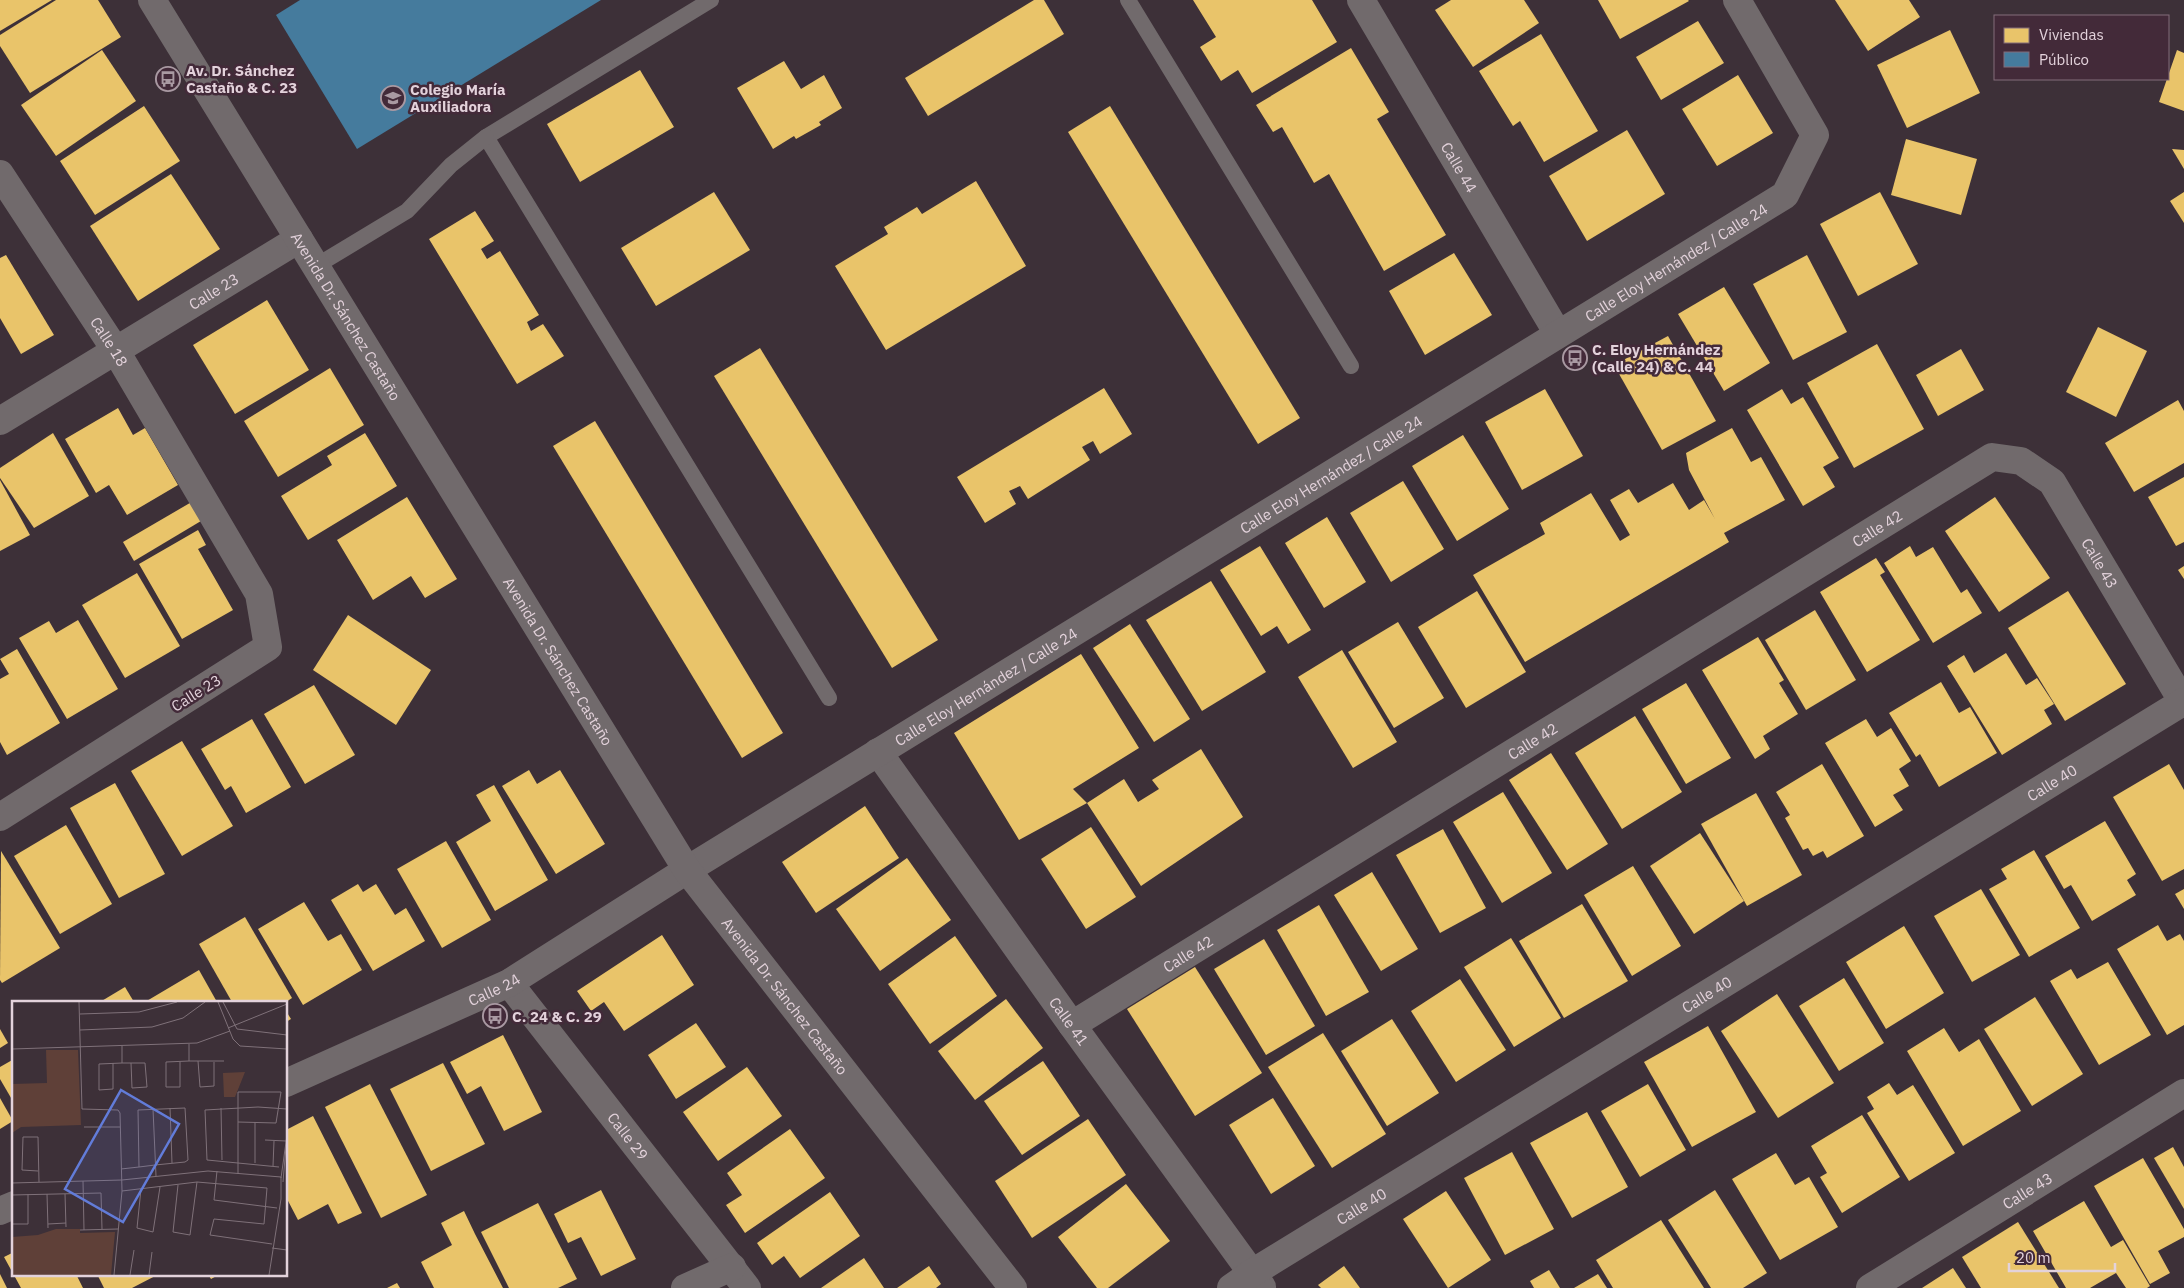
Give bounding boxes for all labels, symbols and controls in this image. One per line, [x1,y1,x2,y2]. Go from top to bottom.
legend [1994,15,2169,80]
text: Viviendas [2039,25,2104,44]
text: Público [2039,50,2089,69]
place label: Av. Dr. Sánchez Castaño & C. 23 [186,61,297,97]
bus stop icon: Av. Dr. Sánchez Castaño & C. 23 [155,66,181,92]
place label: Colegio María Auxiliadora [410,80,506,116]
school or university icon: Colegio María Auxiliadora [380,85,406,111]
street label: Calle 44 [1437,138,1482,196]
street label: Calle Eloy Hernández / Calle 24 [1581,199,1771,325]
street label: Avenida Dr. Sánchez Castaño [287,228,405,404]
street label: Calle 23 [185,269,242,313]
street label: Calle 18 [87,313,132,370]
place label: C. Eloy Hernández (Calle 24) & C. 44 [1592,340,1721,376]
bus stop icon: C. Eloy Hernández (Calle 24) & C. 44 [1562,345,1588,371]
street label: Calle Eloy Hernández / Calle 24 [1236,411,1426,538]
street label: Calle 42 [1848,505,1905,551]
street label: Calle 43 [2078,534,2122,591]
street label: Avenida Dr. Sánchez Castaño [500,573,617,749]
street label: Calle Eloy Hernández / Calle 24 [891,623,1081,750]
street label: Calle 23 [168,670,224,716]
street label: Calle 42 [1504,718,1561,763]
street label: Calle 40 [2023,760,2080,805]
street label: Avenida Dr. Sánchez Castaño [718,913,852,1078]
street label: Calle 42 [1159,931,1216,976]
street label: Calle 24 [465,969,524,1010]
street label: Calle 40 [1678,972,1735,1017]
street label: Calle 41 [1045,993,1093,1049]
inset map [12,1001,288,1276]
bus stop icon: C. 24 & C. 29 [482,1003,508,1029]
place label: C. 24 & C. 29 [512,1007,602,1026]
street label: Calle 29 [604,1108,653,1164]
street label: Calle 43 [1999,1168,2056,1213]
street label: Calle 40 [1333,1183,1390,1229]
scale bar [2009,1240,2115,1272]
text: 20 m [2016,1248,2051,1267]

